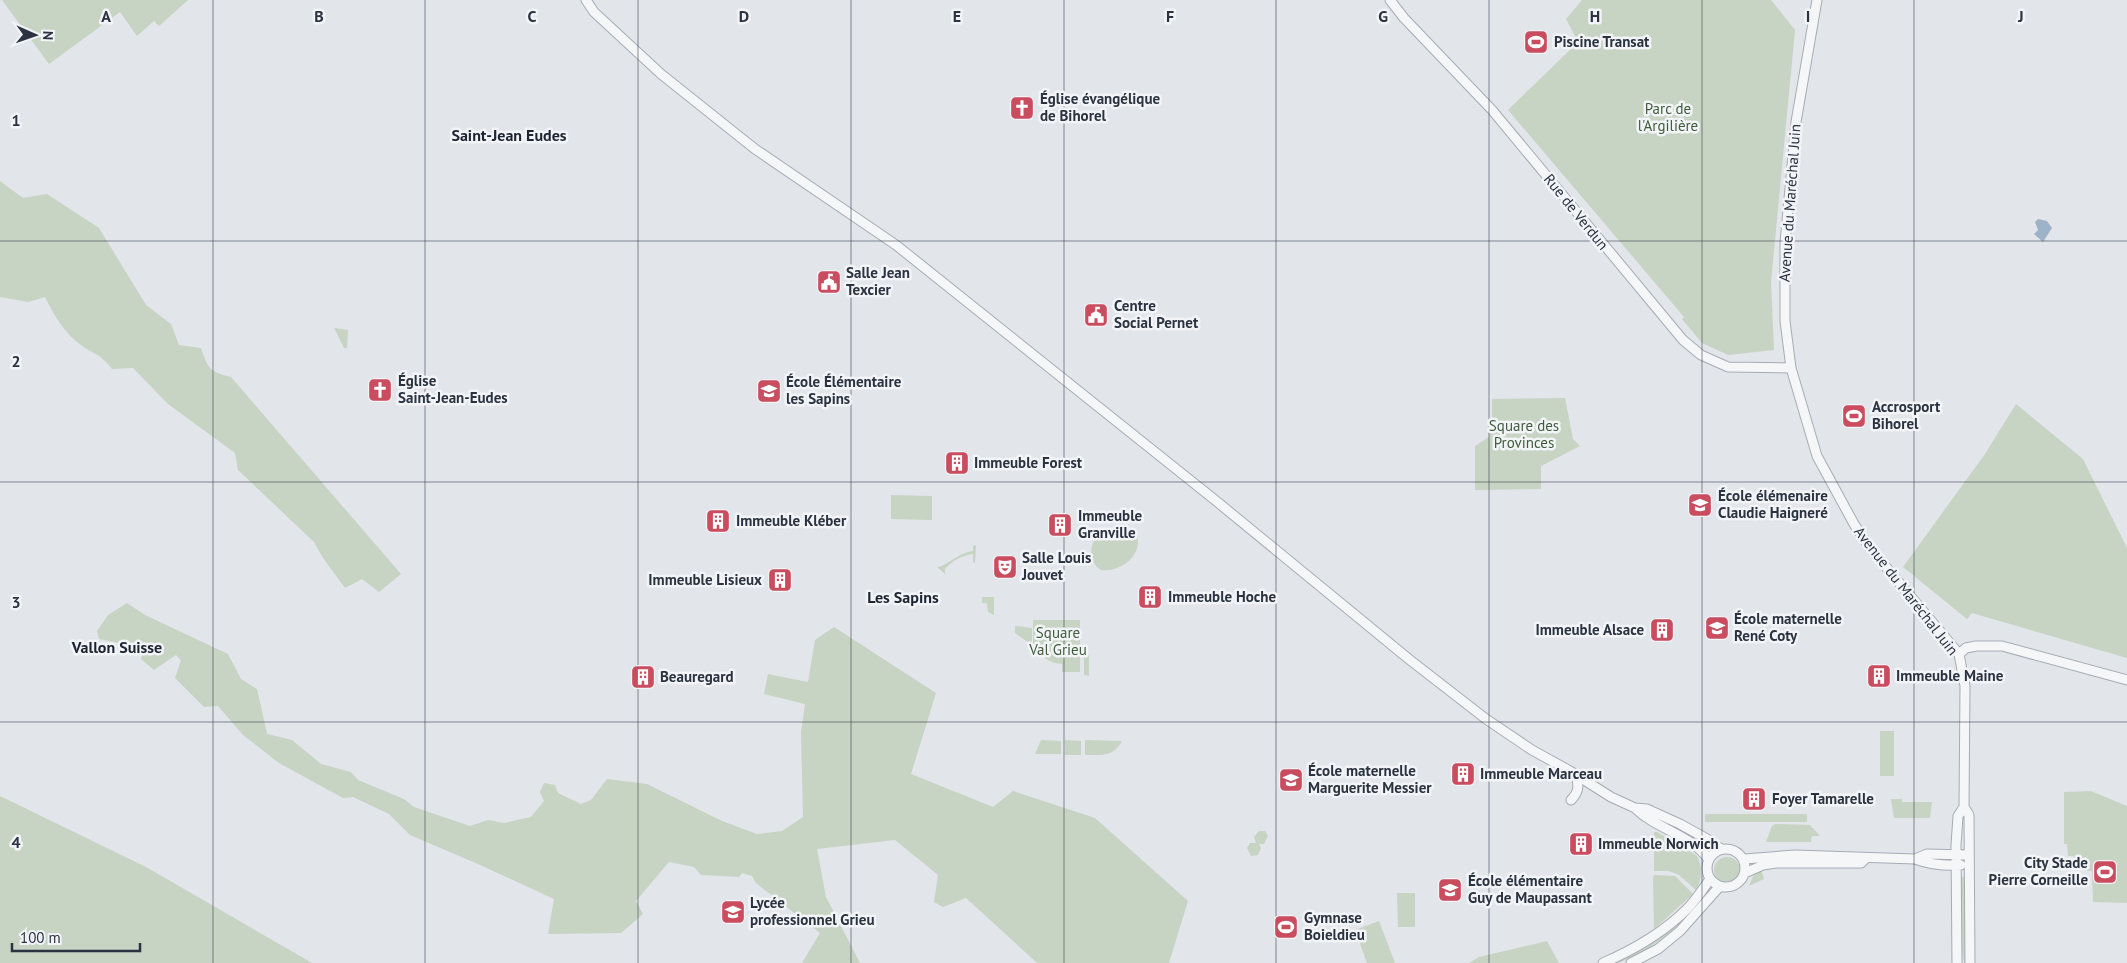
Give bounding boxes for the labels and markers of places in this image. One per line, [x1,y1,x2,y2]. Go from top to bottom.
sports icon: Piscine Transat [1523,29,1549,55]
place label: Piscine Transat [1554,32,1650,51]
place label: Église évangélique de Bihorel [1040,89,1160,125]
church icon: Église évangélique de Bihorel [1009,95,1035,121]
place label: Salle Jean Texcier [846,263,910,299]
public building icon: Salle Jean Texcier [816,269,842,295]
place label: Centre Social Pernet [1114,296,1199,332]
public building icon: Centre Social Pernet [1083,302,1109,328]
place label: Église Saint-Jean-Eudes [398,371,508,407]
place label: École Élémentaire les Sapins [786,372,902,408]
church icon: Église Saint-Jean-Eudes [367,377,393,403]
school or university icon: École Élémentaire les Sapins [756,378,782,404]
place label: Accrosport Bihorel [1872,397,1941,433]
sports icon: Accrosport Bihorel [1841,403,1867,429]
building icon: Immeuble Forest [944,450,970,476]
place label: Immeuble Forest [974,453,1083,472]
place label: École élémenaire Claudie Haigneré [1718,486,1828,522]
school or university icon: École élémenaire Claudie Haigneré [1687,492,1713,518]
place label: Immeuble Granville [1078,506,1143,542]
building icon: Immeuble Kléber [705,508,731,534]
place label: Immeuble Kléber [736,511,847,530]
building icon: Immeuble Granville [1047,512,1073,538]
place label: Salle Louis Jouvet [1021,548,1091,584]
theatre icon: Salle Louis Jouvet [992,554,1018,580]
building icon: Immeuble Lisieux [767,567,793,593]
place label: Immeuble Lisieux [648,570,762,589]
building icon: Immeuble Hoche [1137,584,1163,610]
place label: Immeuble Hoche [1168,587,1276,606]
place label: École maternelle René Coty [1734,609,1842,645]
school or university icon: École maternelle René Coty [1704,615,1730,641]
building icon: Immeuble Alsace [1649,617,1675,643]
place label: Immeuble Alsace [1536,620,1644,639]
building icon: Immeuble Maine [1866,663,1892,689]
building icon: Beauregard [630,664,656,690]
place label: Immeuble Maine [1896,666,2004,685]
place label: Beauregard [660,667,734,686]
place label: École maternelle Marguerite Messier [1308,761,1432,797]
building icon: Immeuble Marceau [1450,761,1476,787]
place label: Immeuble Marceau [1480,764,1602,783]
school or university icon: École maternelle Marguerite Messier [1278,767,1304,793]
building icon: Foyer Tamarelle [1741,786,1767,812]
place label: Foyer Tamarelle [1772,789,1874,808]
building icon: Immeuble Norwich [1568,831,1594,857]
place label: Immeuble Norwich [1598,834,1719,853]
place label: City Stade Pierre Corneille [1989,853,2088,889]
sports icon: City Stade Pierre Corneille [2092,859,2118,885]
place label: École élémentaire Guy de Maupassant [1468,871,1592,907]
school or university icon: École élémentaire Guy de Maupassant [1437,877,1463,903]
place label: Lycée professionnel Grieu [750,893,874,929]
school or university icon: Lycée professionnel Grieu [720,899,746,925]
place label: Gymnase Boieldieu [1304,908,1365,944]
sports icon: Gymnase Boieldieu [1273,914,1299,940]

